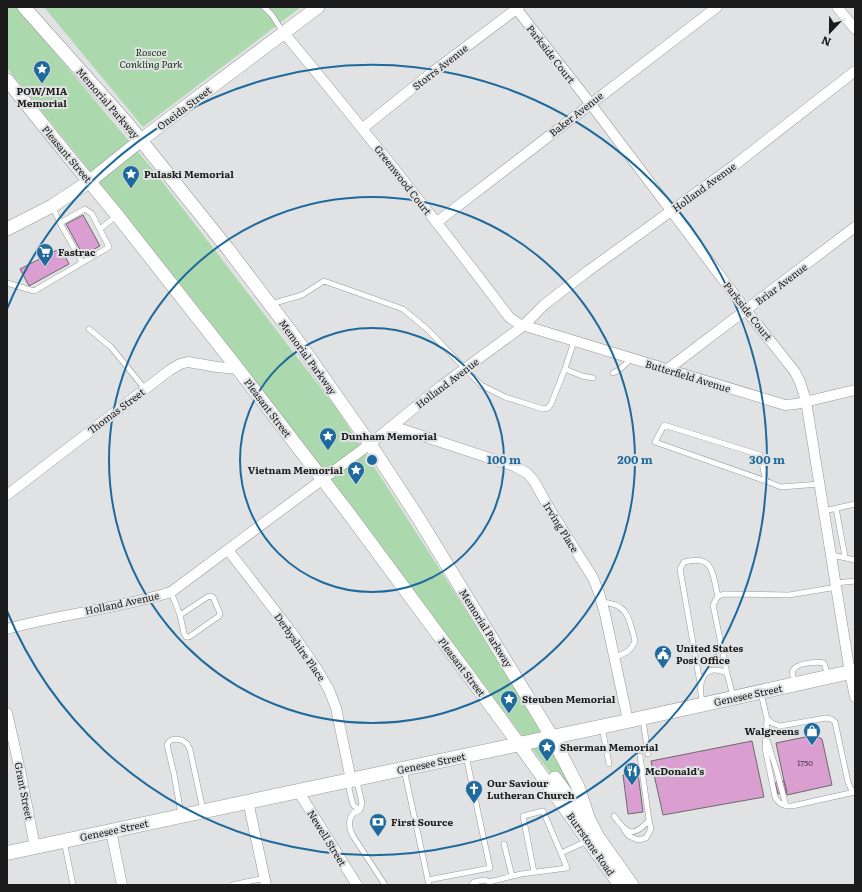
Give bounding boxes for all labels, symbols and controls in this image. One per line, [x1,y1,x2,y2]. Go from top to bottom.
north arrow [810,12,850,52]
street label: Parkside Court [524,21,579,86]
text: N [819,33,833,51]
street label: Storrs Avenue [409,40,471,93]
park label: Roscoe Conkling Park [119,44,183,71]
place icon: POW/MIA Memorial [32,59,52,84]
street label: Memorial Parkway [73,64,144,142]
street label: Oneida Street [153,82,214,133]
place label: POW/MIA Memorial [17,83,68,110]
street label: Baker Avenue [545,88,606,140]
street label: Pleasant Street [39,122,96,186]
street label: Greenwood Court [371,142,435,218]
street label: Holland Avenue [669,158,739,215]
place icon: Pulaski Memorial [121,164,141,189]
place label: Pulaski Memorial [144,166,234,181]
supermarket icon: Fastrac [35,242,55,267]
place label: Fastrac [58,244,96,259]
street label: Briar Avenue [752,259,810,308]
street label: Parkside Court [721,278,776,343]
street label: Memorial Parkway [276,316,341,398]
street label: Holland Avenue [412,354,481,411]
street label: Butterfield Avenue [644,355,733,396]
street label: Pleasant Street [241,375,296,440]
street label: Thomas Street [84,384,147,437]
place icon: Dunham Memorial [318,426,338,451]
place label: Dunham Memorial [341,428,437,443]
text: 100 m [487,450,521,468]
text: 200 m [617,450,653,468]
text: 300 m [749,450,785,468]
centre of rings [365,453,379,467]
place icon: Vietnam Memorial [346,460,366,485]
place label: Vietnam Memorial [248,462,343,477]
street label: Irving Place [540,499,583,555]
street label: Memorial Parkway [456,586,517,670]
street label: Holland Avenue [83,587,161,618]
street label: Derbyshire Place [271,610,329,684]
street label: Pleasant Street [435,634,490,699]
place label: United States Post Office [676,640,743,667]
public building icon: United States Post Office [653,644,673,669]
street label: Genesee Street [712,680,784,709]
place icon: Steuben Memorial [499,689,519,714]
place label: Steuben Memorial [522,691,616,706]
shop icon: Walgreens [802,721,822,746]
place label: Walgreens [744,723,799,738]
place icon: Sherman Memorial [537,737,557,762]
place label: Sherman Memorial [560,739,659,754]
street label: Genesee Street [395,748,467,777]
house number: 1750 [797,757,813,768]
street label: Grant Street [12,761,37,821]
restaurant icon: McDonald's [622,761,642,786]
place label: McDonald's [645,763,704,778]
place label: Our Saviour Lutheran Church [487,775,575,802]
church icon: Our Saviour Lutheran Church [464,779,484,804]
street label: Newell Street [304,807,351,869]
street label: Burrstone Road [564,809,619,879]
bank icon: First Source [368,812,388,837]
place label: First Source [391,814,454,829]
street label: Genesee Street [78,815,150,844]

